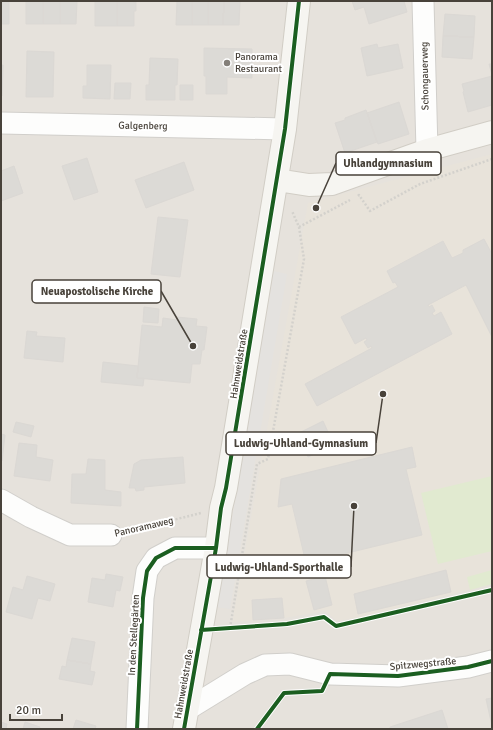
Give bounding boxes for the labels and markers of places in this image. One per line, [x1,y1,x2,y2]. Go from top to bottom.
place label: Panorama Restaurant [235,51,282,75]
marker: Panorama Restaurant [222,58,232,68]
callout: Uhlandgymnasium [336,152,441,175]
callout: Neuapostolische Kirche [32,280,161,303]
callout: Ludwig-Uhland-Gymnasium [226,432,376,455]
callout: Ludwig-Uhland-Sporthalle [207,555,351,578]

